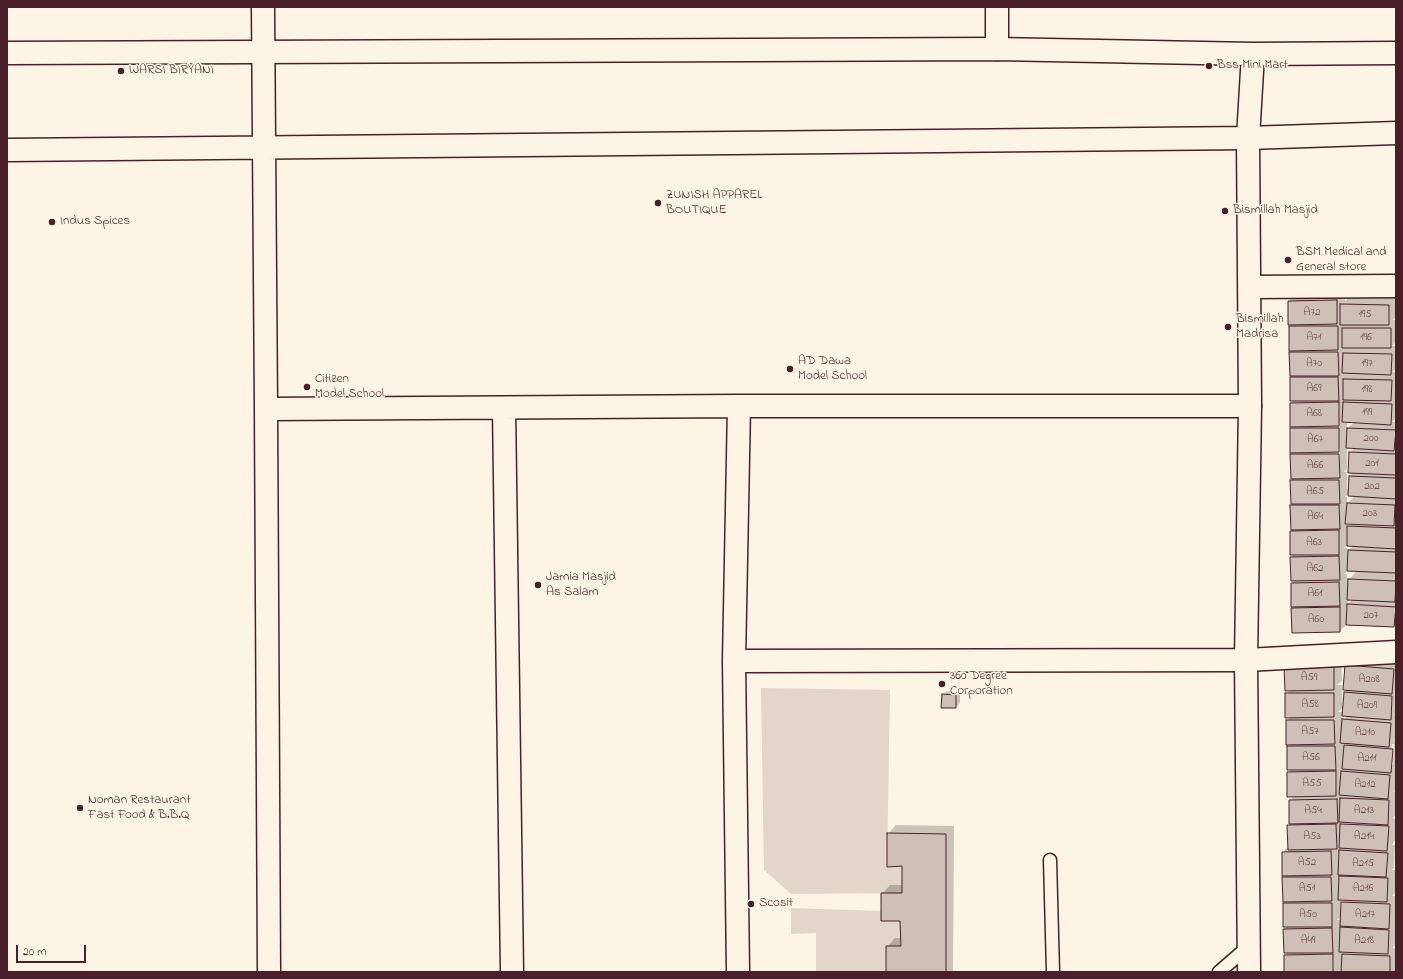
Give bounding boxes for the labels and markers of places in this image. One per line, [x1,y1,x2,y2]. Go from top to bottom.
place label: Bss Mini Mart [1217,58,1288,74]
marker: Bss Mini Mart [1204,61,1214,71]
place label: WARSI BIRYANI [129,63,214,79]
marker: WARSI BIRYANI [116,66,126,76]
place label: ZUNISH APPAREL BOUTIQUE [666,188,762,219]
marker: ZUNISH APPAREL BOUTIQUE [653,198,663,208]
place label: Bismillah Masjid [1233,203,1318,219]
marker: Bismillah Masjid [1220,206,1230,216]
place label: Indus Spices [60,214,130,230]
marker: Indus Spices [47,217,57,227]
place label: BSM Medical and General store [1296,245,1387,276]
marker: BSM Medical and General store [1283,255,1293,265]
place label: Bismillah Madrisa [1236,312,1284,343]
marker: Bismillah Madrisa [1223,322,1233,332]
place label: AD Dawa Model School [798,354,867,385]
marker: AD Dawa Model School [785,364,795,374]
place label: Citizen Model School [315,372,384,403]
marker: Citizen Model School [302,382,312,392]
place label: Jamia Masjid As Salam [546,570,616,601]
marker: Jamia Masjid As Salam [533,580,543,590]
place label: 360 Degree Corporation [950,669,1013,700]
marker: 360 Degree Corporation [937,679,947,689]
place label: Noman Restaurant Fast Food & B.B.Q [88,793,191,824]
marker: Noman Restaurant Fast Food & B.B.Q [75,803,85,813]
place label: Scosit [759,896,793,912]
marker: Scosit [746,899,756,909]

